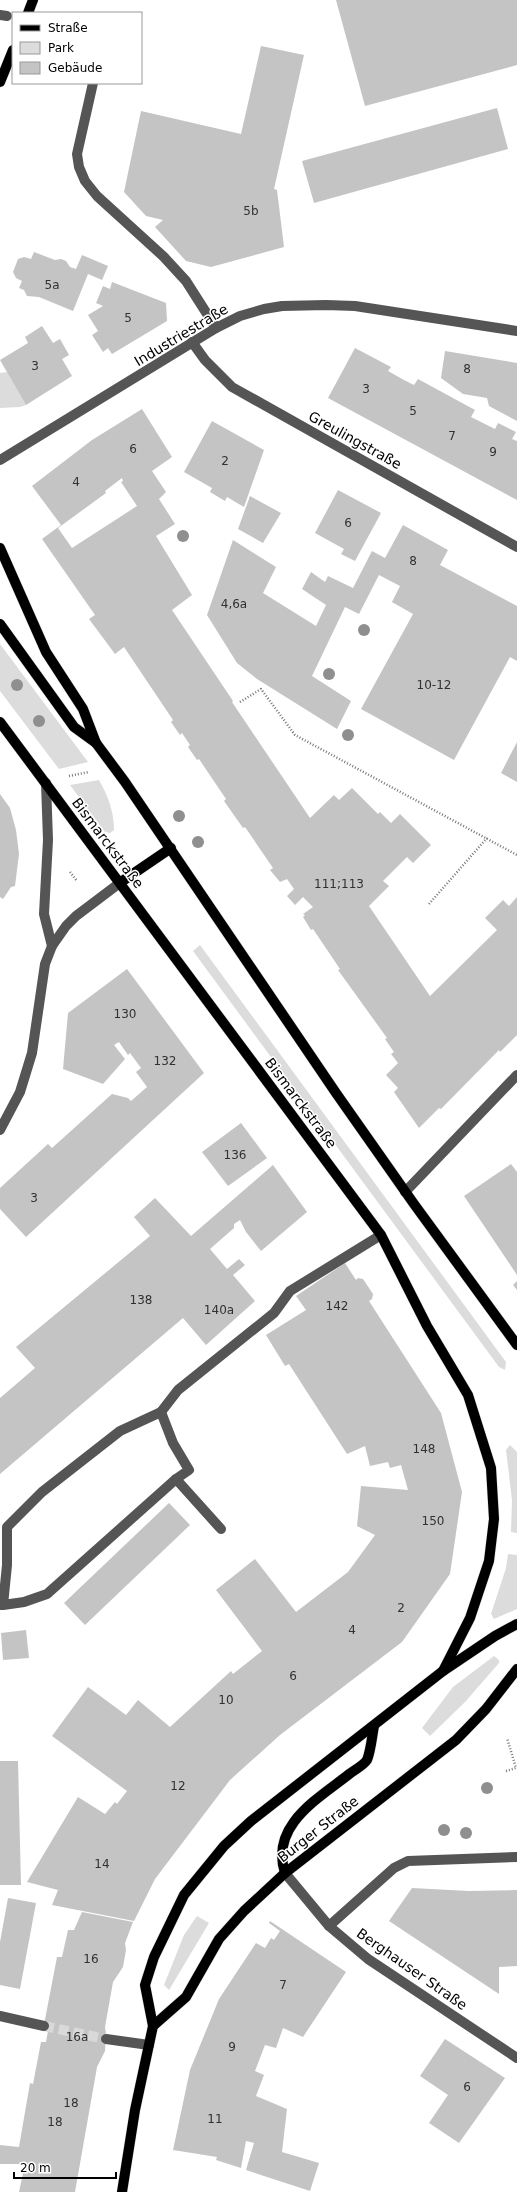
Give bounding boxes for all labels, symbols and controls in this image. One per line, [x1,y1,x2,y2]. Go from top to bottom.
legend [12,12,142,84]
text: Straße [48,21,88,35]
text: Park [48,41,74,55]
text: Gebäude [48,61,102,75]
house number: 5b [243,204,259,218]
house number: 5a [45,278,60,292]
street label: Industriestraße [131,301,231,369]
house number: 5 [124,311,132,325]
house number: 3 [31,359,39,373]
house number: 8 [463,362,471,376]
house number: 3 [362,382,370,396]
house number: 5 [409,404,417,418]
street label: Greulingstraße [306,408,404,472]
house number: 7 [448,429,456,443]
house number: 6 [129,442,137,456]
house number: 9 [489,445,497,459]
house number: 2 [221,454,229,468]
house number: 4 [72,475,80,489]
house number: 6 [344,516,352,530]
house number: 8 [409,554,417,568]
house number: 4,6a [221,597,247,611]
house number: 10-12 [417,678,451,692]
street label: Bismarckstraße [69,795,147,891]
house number: 111;113 [314,877,364,891]
house number: 130 [114,1007,136,1021]
house number: 132 [154,1054,176,1068]
street label: Bismarckstraße [262,1055,340,1151]
house number: 136 [224,1148,246,1162]
house number: 3 [30,1191,38,1205]
house number: 138 [130,1293,152,1307]
house number: 142 [326,1299,348,1313]
house number: 140a [204,1303,234,1317]
house number: 148 [413,1442,435,1456]
house number: 150 [422,1514,444,1528]
house number: 2 [397,1601,405,1615]
house number: 4 [348,1623,356,1637]
house number: 6 [289,1669,297,1683]
house number: 10 [218,1693,234,1707]
house number: 12 [170,1779,186,1793]
street label: Burger Straße [275,1793,361,1865]
house number: 14 [94,1857,110,1871]
street label: Berghauser Straße [354,1925,470,2013]
house number: 16 [83,1952,99,1966]
house number: 7 [279,1978,287,1992]
house number: 16a [66,2030,88,2044]
house number: 9 [228,2040,236,2054]
house number: 6 [463,2080,471,2094]
house number: 18 [63,2096,79,2110]
house number: 11 [207,2112,223,2126]
house number: 18 [47,2115,63,2129]
scale bar [14,2154,116,2180]
text: 20 m [20,2161,51,2175]

